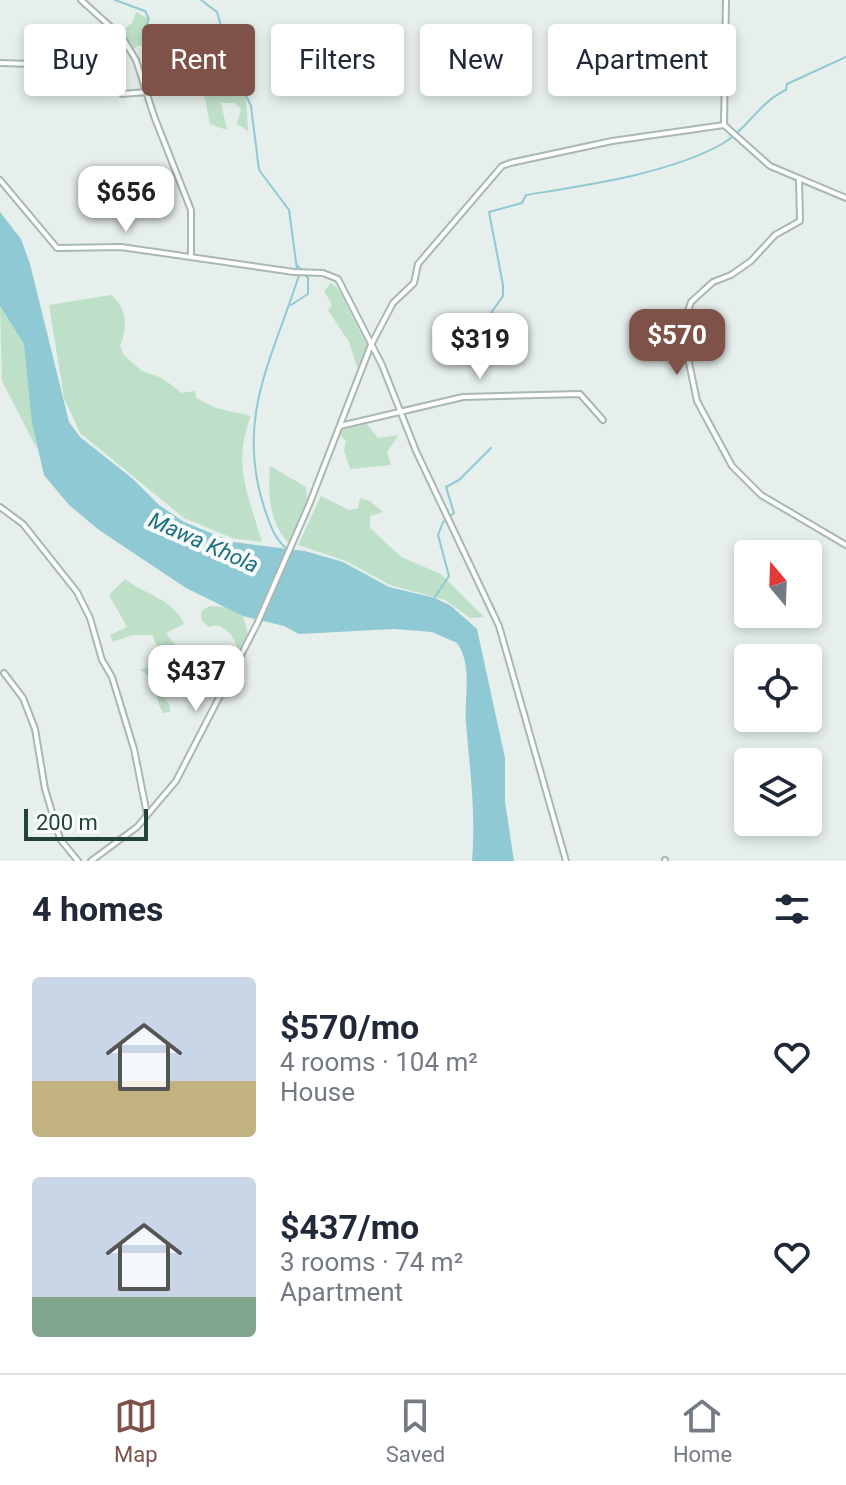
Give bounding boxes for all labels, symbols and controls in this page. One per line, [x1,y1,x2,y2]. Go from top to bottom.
chip: Buy [24,24,126,96]
chip: Rent [142,24,255,96]
chip: Filters [271,24,404,96]
chip: New [420,24,532,96]
chip: Apartment [548,24,736,96]
pin: $656 [79,166,173,234]
text: $656 [96,177,156,207]
pin: $570 [630,309,724,377]
pin: $319 [433,313,527,381]
text: $570 [647,320,707,350]
text: $319 [450,324,510,354]
water label: Mawa Khola [145,507,263,578]
north arrow [734,540,822,628]
map controls [734,540,822,836]
button: locate [734,644,822,732]
pin: $437 [149,645,243,713]
text: $437 [166,656,226,686]
button: layers [734,748,822,836]
scale bar [24,805,148,841]
text: 200 m [36,810,98,835]
icon: filters [770,887,814,931]
text: 4 homes [32,889,163,929]
text: $570/mo [280,1007,419,1047]
icon: home [96,1009,192,1105]
icon: heart [770,1035,814,1079]
text: 4 rooms · 104 m² [280,1047,478,1077]
text: House [280,1077,355,1107]
text: $437/mo [280,1207,419,1247]
icon: home [96,1209,192,1305]
icon: heart [770,1235,814,1279]
text: 3 rooms · 74 m² [280,1247,463,1277]
text: Apartment [280,1277,403,1307]
tab: Map [114,1394,158,1467]
tab: Saved [386,1394,445,1467]
tab: Home [673,1394,732,1467]

